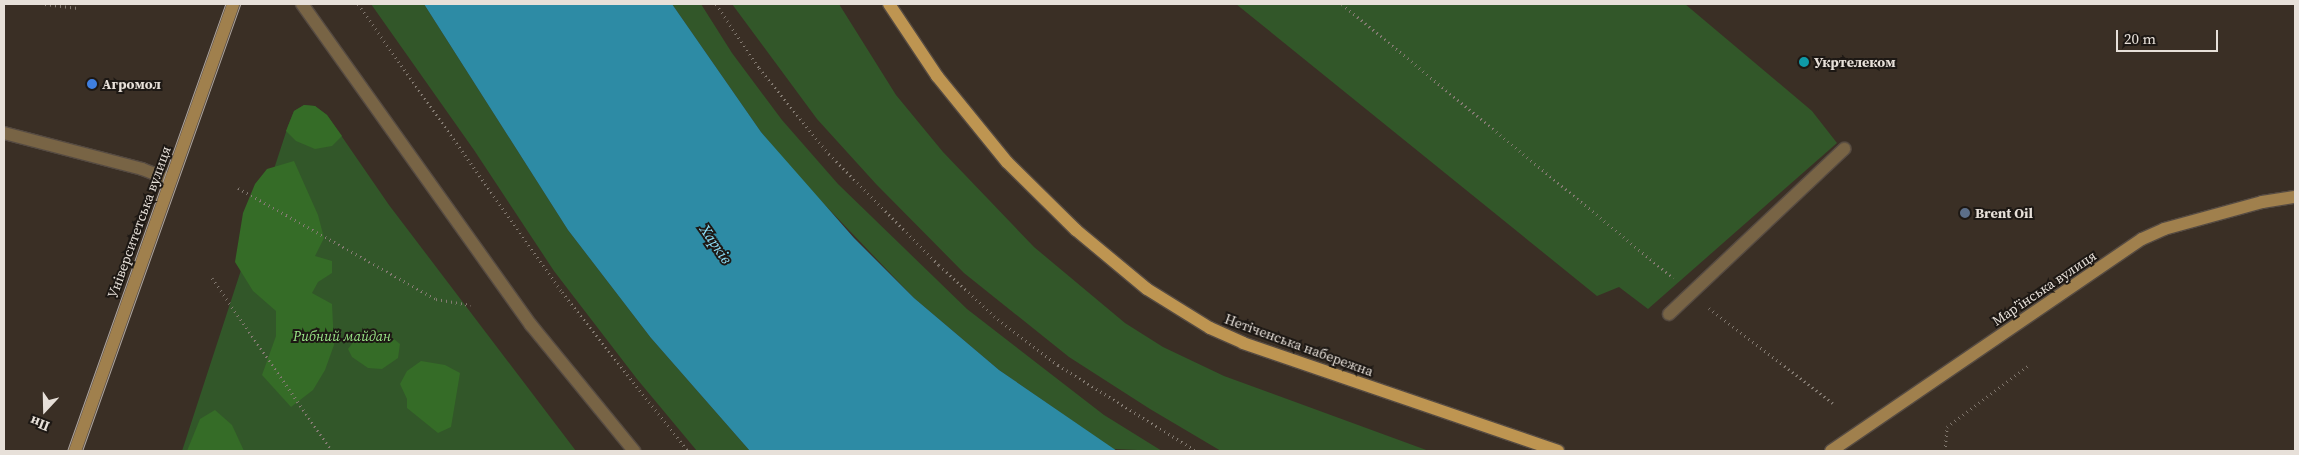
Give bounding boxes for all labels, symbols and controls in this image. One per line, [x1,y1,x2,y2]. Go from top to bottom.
scale bar [2119,20,2222,52]
text: 20 m [2124,28,2156,49]
place label: Укртелеком [1814,54,1896,70]
marker: Укртелеком [1798,56,1810,68]
place label: Агромол [102,76,161,92]
marker: Агромол [86,78,98,90]
street label: Університетська вулиця [104,144,174,300]
place label: Brent Oil [1975,205,2033,221]
marker: Brent Oil [1959,207,1971,219]
water label: Харків [696,221,736,267]
street label: Мар’їнська вулиця [1989,247,2099,329]
street label: Нетіченська набережна [1222,310,1376,380]
park label: Рибний майдан [293,328,391,344]
north arrow [20,385,70,435]
text: Пн [27,411,52,437]

